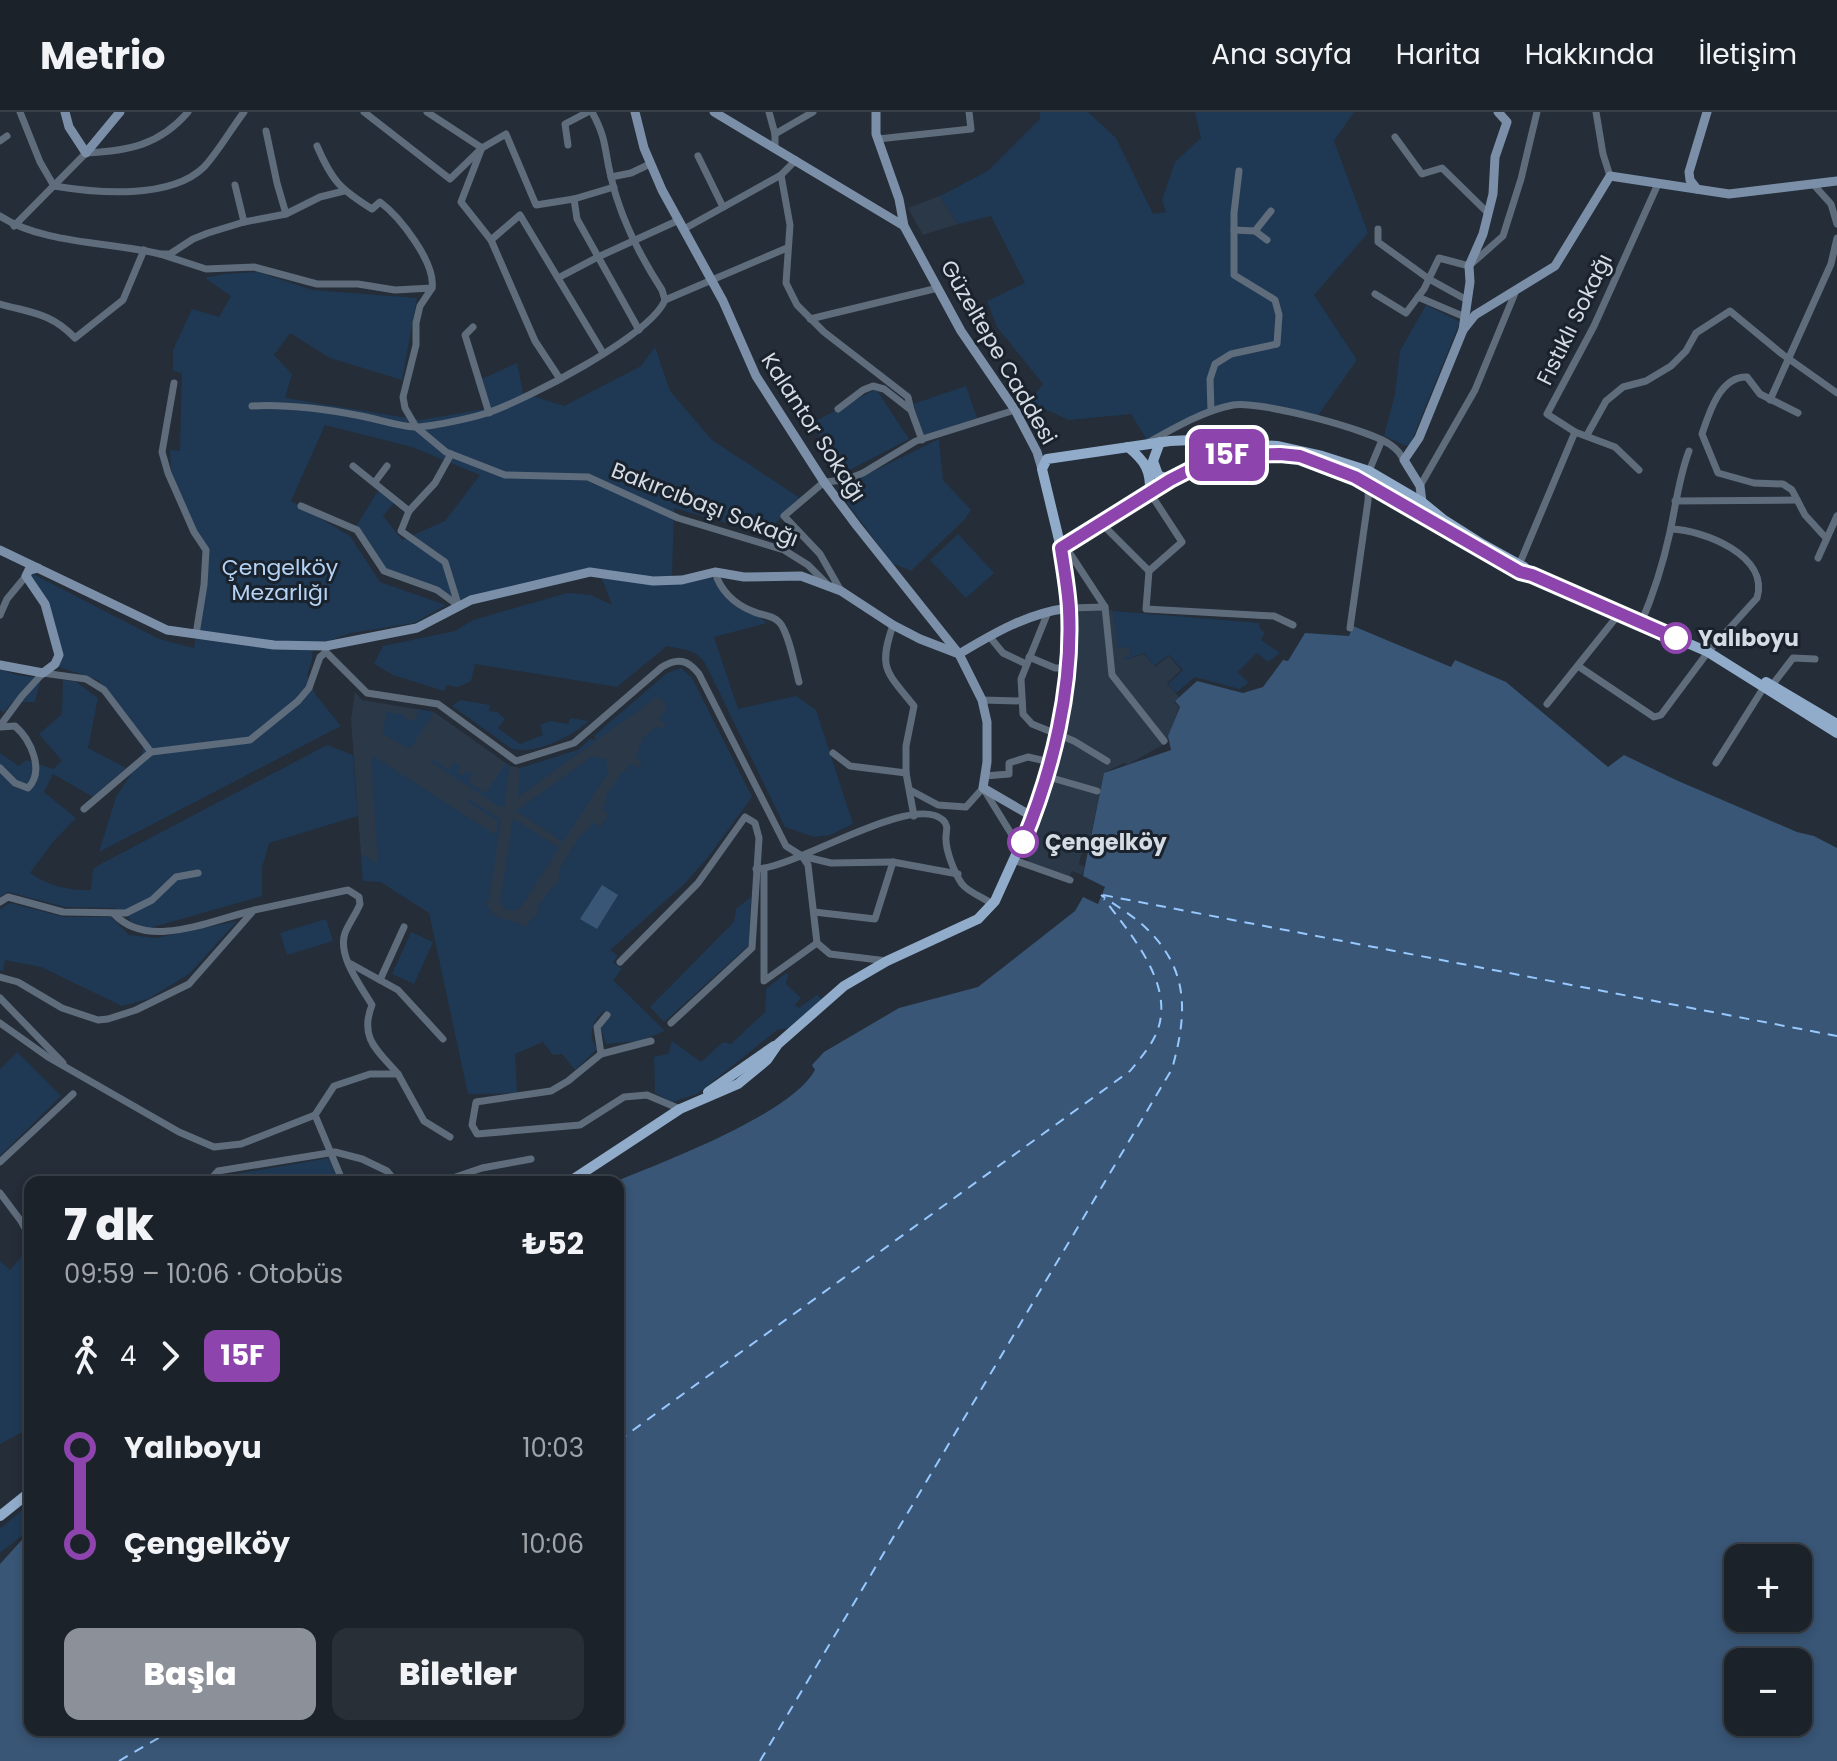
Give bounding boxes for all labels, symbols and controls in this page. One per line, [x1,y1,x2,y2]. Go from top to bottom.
text: Metrio [40,29,165,82]
text: Ana sayfa [1211,35,1352,74]
text: Harita [1396,35,1481,74]
text: Hakkında [1525,35,1654,74]
text: İletişim [1698,35,1797,74]
street label: Fıstıklı Sokağı [1529,248,1620,390]
street label: Güzeltepe Caddesi [933,254,1064,450]
street label: Kalantor Sokağı [754,347,873,508]
line badge: 15F [1181,429,1273,481]
text: 15F [1205,435,1249,474]
street label: Bakırcıbaşı Sokağı [607,455,803,554]
park label: Çengelköy Mezarlığı [222,552,339,608]
marker: Yalıboyu [1661,623,1691,653]
place label: Yalıboyu [1698,623,1799,654]
marker: Çengelköy [1008,827,1038,857]
place label: Çengelköy [1045,827,1167,858]
text: 7 dk [64,1194,154,1255]
text: ₺52 [522,1222,584,1265]
text: 09:59 – 10:06 · Otobüs [64,1256,343,1292]
icon: walk [64,1334,108,1378]
icon: forward [148,1334,192,1378]
text: 15F [220,1336,264,1375]
text: 4 [120,1338,136,1374]
text: Yalıboyu [124,1426,262,1469]
text: 10:03 [522,1430,584,1466]
text: Çengelköy [124,1522,290,1565]
text: 10:06 [521,1526,584,1562]
map controls [1724,1544,1812,1736]
button: + [1724,1544,1812,1632]
button: Başla [64,1628,316,1720]
button: Biletler [332,1628,584,1720]
button: − [1724,1648,1812,1736]

